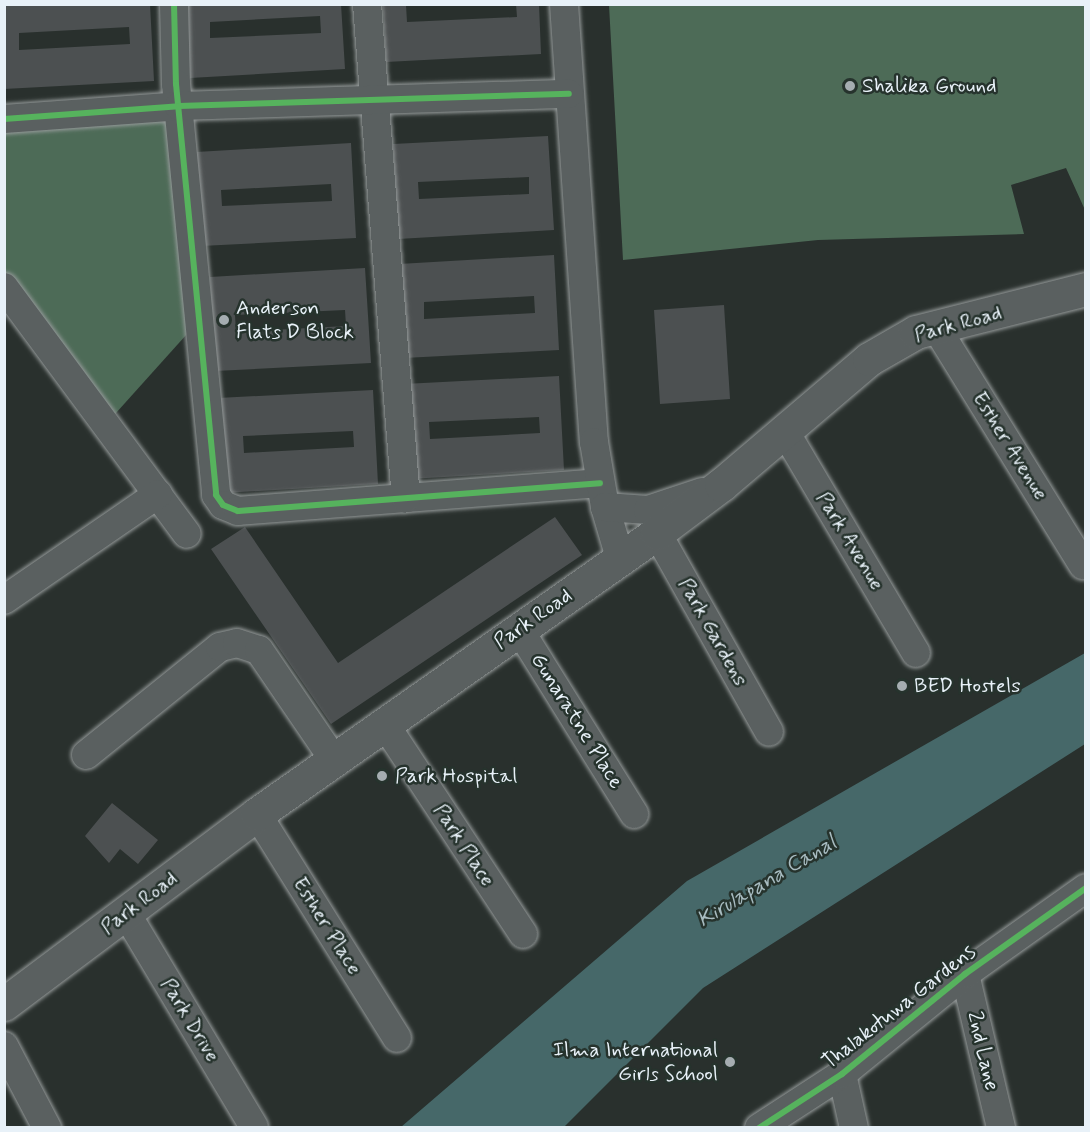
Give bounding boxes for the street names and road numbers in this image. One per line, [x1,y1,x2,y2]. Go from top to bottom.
street label: Park Road [912,300,1004,348]
street label: Esther Avenue [966,385,1054,507]
street label: Park Avenue [810,486,890,596]
street label: Park Gardens [673,573,753,691]
street label: Park Road [489,583,577,655]
street label: Gunaratne Place [526,650,628,792]
street label: Park Place [428,799,500,891]
street label: Park Road [96,866,182,940]
street label: Esther Place [288,874,366,978]
street label: Thalakotuwa Gardens [817,939,981,1075]
street label: Park Drive [155,973,225,1067]
street label: 2nd Lane [961,1008,1005,1094]

